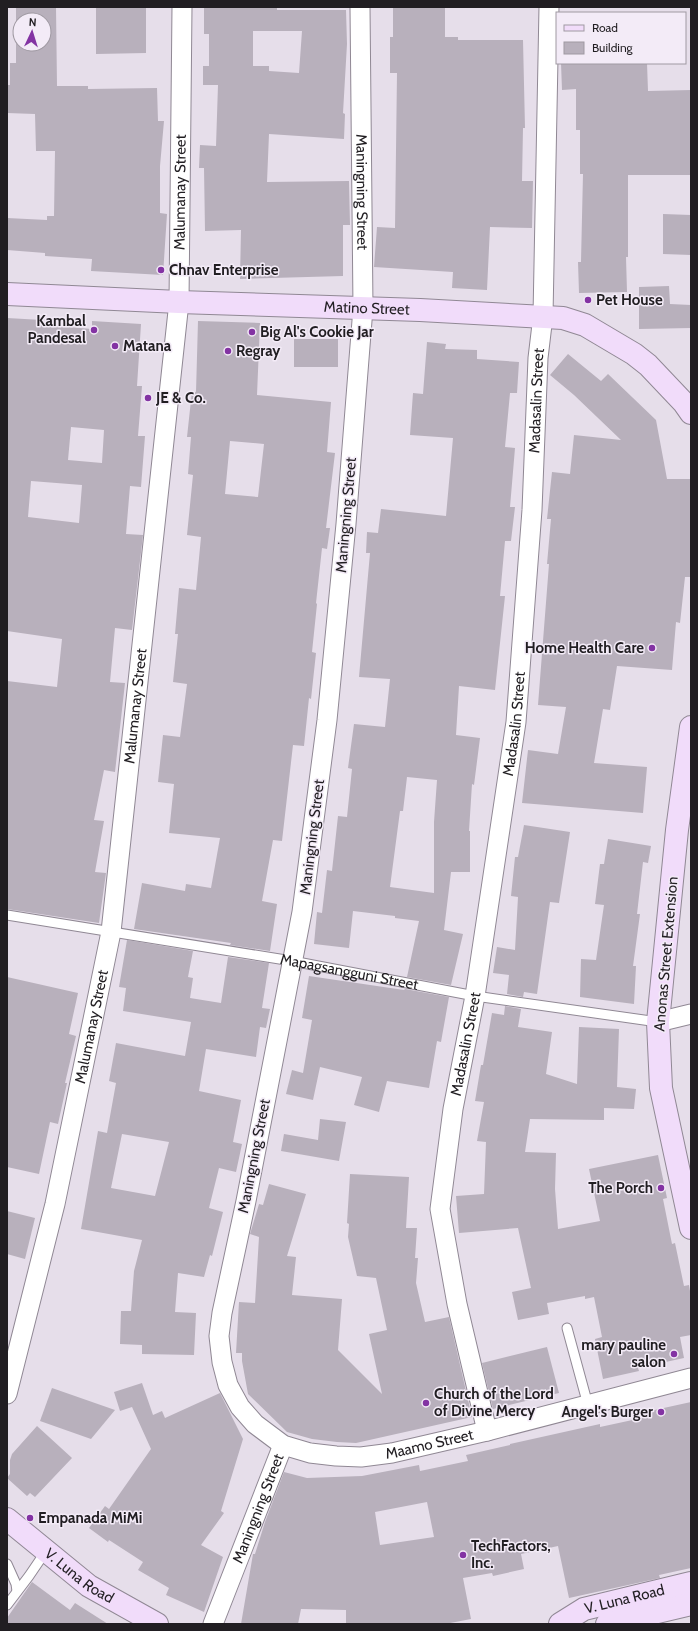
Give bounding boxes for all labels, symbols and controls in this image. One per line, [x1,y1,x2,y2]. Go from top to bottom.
north arrow [12,12,52,52]
legend [556,12,686,64]
text: N [28,15,37,29]
text: Road [592,20,618,35]
text: Building [592,40,634,55]
street label: Malumanay Street [171,134,190,250]
street label: Maningning Street [352,134,371,250]
place label: Chnav Enterprise [169,261,279,279]
marker: Chnav Enterprise [156,265,166,275]
place label: Pet House [596,291,663,309]
marker: Pet House [583,295,593,305]
street label: Matino Street [323,298,410,319]
place label: Kambal Pandesal [27,312,86,347]
place label: Big Al's Cookie Jar [260,323,374,341]
marker: Kambal Pandesal [89,325,99,335]
marker: Big Al's Cookie Jar [247,327,257,337]
place label: Matana [123,337,172,355]
marker: Matana [110,341,120,351]
place label: Regray [236,342,281,360]
marker: Regray [223,346,233,356]
street label: Madasalin Street [525,347,548,454]
place label: JE & Co. [155,389,206,407]
marker: JE & Co. [143,393,153,403]
street label: Maningning Street [332,456,360,574]
place label: Home Health Care [525,639,644,657]
marker: Home Health Care [647,643,657,653]
street label: Malumanay Street [120,647,151,765]
street label: Madasalin Street [499,671,529,777]
street label: Maningning Street [296,778,328,896]
street label: Anonas Street Extension [650,876,682,1032]
street label: Mapagsangguni Street [279,950,420,994]
street label: Malumanay Street [71,968,112,1085]
street label: Madasalin Street [447,991,484,1097]
street label: Maningning Street [234,1097,274,1215]
place label: The Porch [588,1179,653,1197]
marker: The Porch [656,1183,666,1193]
place label: mary pauline salon [581,1336,666,1371]
marker: mary pauline salon [669,1349,679,1359]
place label: Church of the Lord of Divine Mercy [434,1385,554,1420]
marker: Church of the Lord of Divine Mercy [421,1398,431,1408]
place label: Angel's Burger [561,1403,653,1421]
marker: Angel's Burger [656,1407,666,1417]
street label: Maamo Street [384,1425,475,1463]
street label: Maningning Street [229,1451,288,1566]
place label: Empanada MiMi [38,1509,142,1527]
marker: Empanada MiMi [25,1513,35,1523]
place label: TechFactors, Inc. [471,1537,551,1572]
street label: V. Luna Road [41,1544,117,1607]
marker: TechFactors, Inc. [458,1550,468,1560]
street label: V. Luna Road [583,1581,666,1618]

